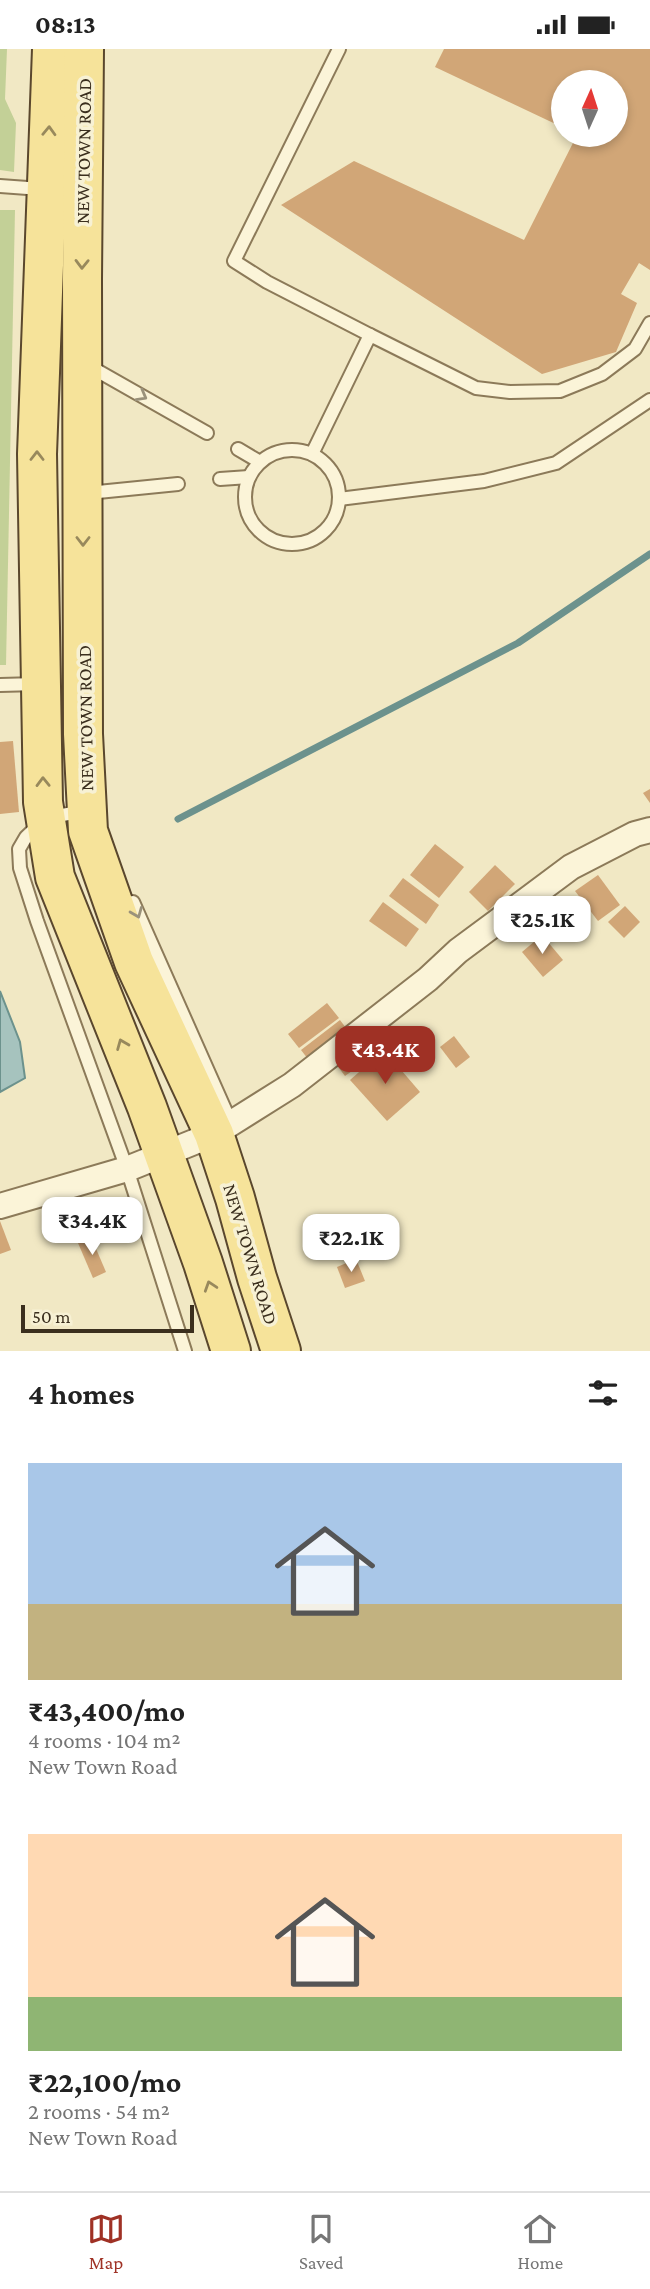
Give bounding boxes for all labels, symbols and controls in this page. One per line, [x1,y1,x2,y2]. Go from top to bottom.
text: 08:13 [35,10,96,39]
north arrow [551,70,628,147]
map controls [551,70,628,147]
street label: NEW TOWN ROAD [72,78,95,224]
one-way arrow [42,125,57,136]
one-way arrow [74,259,90,270]
one-way arrow [135,388,147,401]
one-way arrow [29,450,45,461]
one-way arrow [75,536,91,546]
street label: NEW TOWN ROAD [74,645,97,791]
one-way arrow [35,776,51,786]
pin: ₹25.1K [485,897,599,956]
one-way arrow [129,906,143,918]
text: ₹25.1K [510,906,574,932]
pin: ₹43.4K [328,1027,442,1086]
text: ₹43.4K [351,1036,419,1062]
one-way arrow [116,1039,130,1051]
street label: NEW TOWN ROAD [219,1181,282,1327]
pin: ₹34.4K [35,1197,149,1257]
text: ₹34.4K [58,1207,126,1233]
pin: ₹22.1K [294,1215,408,1274]
text: ₹22.1K [319,1224,383,1250]
one-way arrow [204,1280,219,1292]
scale bar [21,1302,194,1334]
text: 50 m [32,1306,71,1327]
icon: filters [584,1374,622,1412]
text: 4 homes [28,1377,134,1410]
icon: home [262,1508,388,1634]
text: ₹43,400/mo [28,1694,185,1727]
text: 4 rooms · 104 m² [28,1727,180,1753]
text: New Town Road [28,1753,178,1779]
icon: home [262,1879,388,2005]
text: ₹22,100/mo [28,2065,181,2098]
text: 2 rooms · 54 m² [28,2098,170,2124]
text: New Town Road [28,2124,178,2150]
tab: Map [87,2210,125,2273]
tab: Saved [299,2210,344,2273]
tab: Home [517,2210,563,2273]

